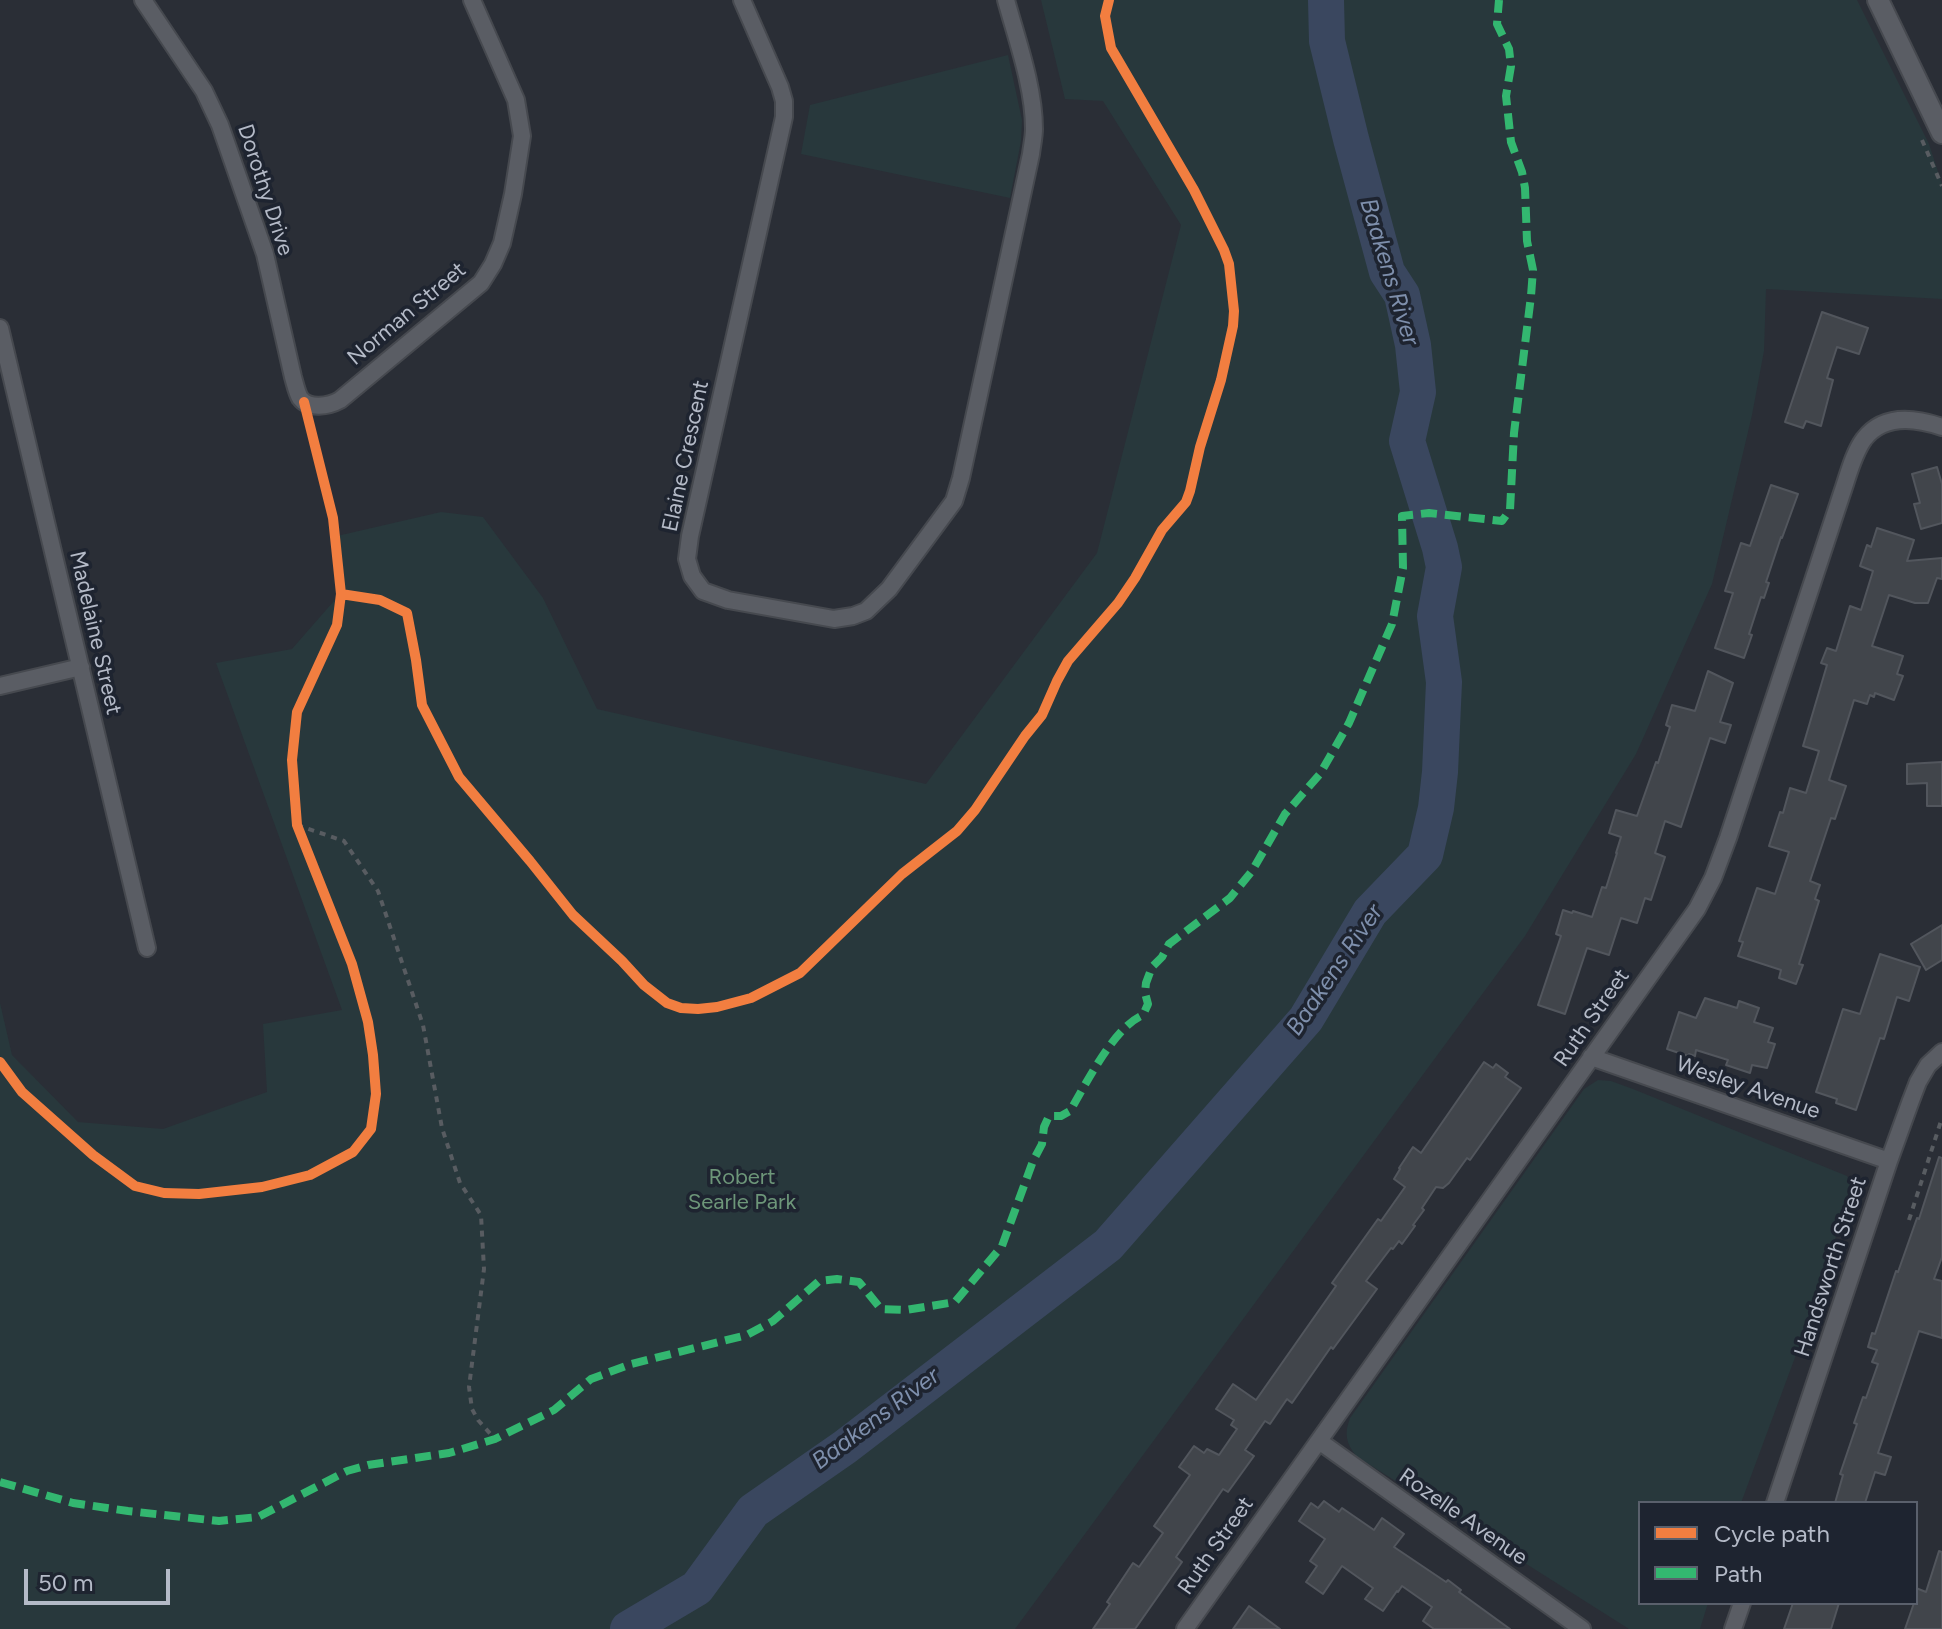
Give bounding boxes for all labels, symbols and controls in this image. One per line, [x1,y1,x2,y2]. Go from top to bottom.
street label: Dorothy Drive [231,121,299,259]
water label: Baakens River [1353,195,1425,349]
street label: Norman Street [342,257,472,371]
street label: Elaine Crescent [657,378,715,534]
street label: Madelaine Street [63,549,127,717]
water label: Baakens River [1281,899,1389,1041]
street label: Ruth Street [1549,964,1635,1072]
street label: Wesley Avenue [1673,1051,1823,1125]
park label: Robert Searle Park [688,1165,796,1216]
street label: Handsworth Street [1789,1174,1873,1360]
water label: Baakens River [807,1362,945,1476]
street label: Rozelle Avenue [1394,1463,1532,1571]
street label: Ruth Street [1173,1492,1259,1600]
legend [1638,1501,1918,1605]
text: Cycle path [1714,1519,1830,1548]
scale bar [28,1553,174,1603]
text: Path [1714,1559,1762,1588]
text: 50 m [38,1568,94,1597]

